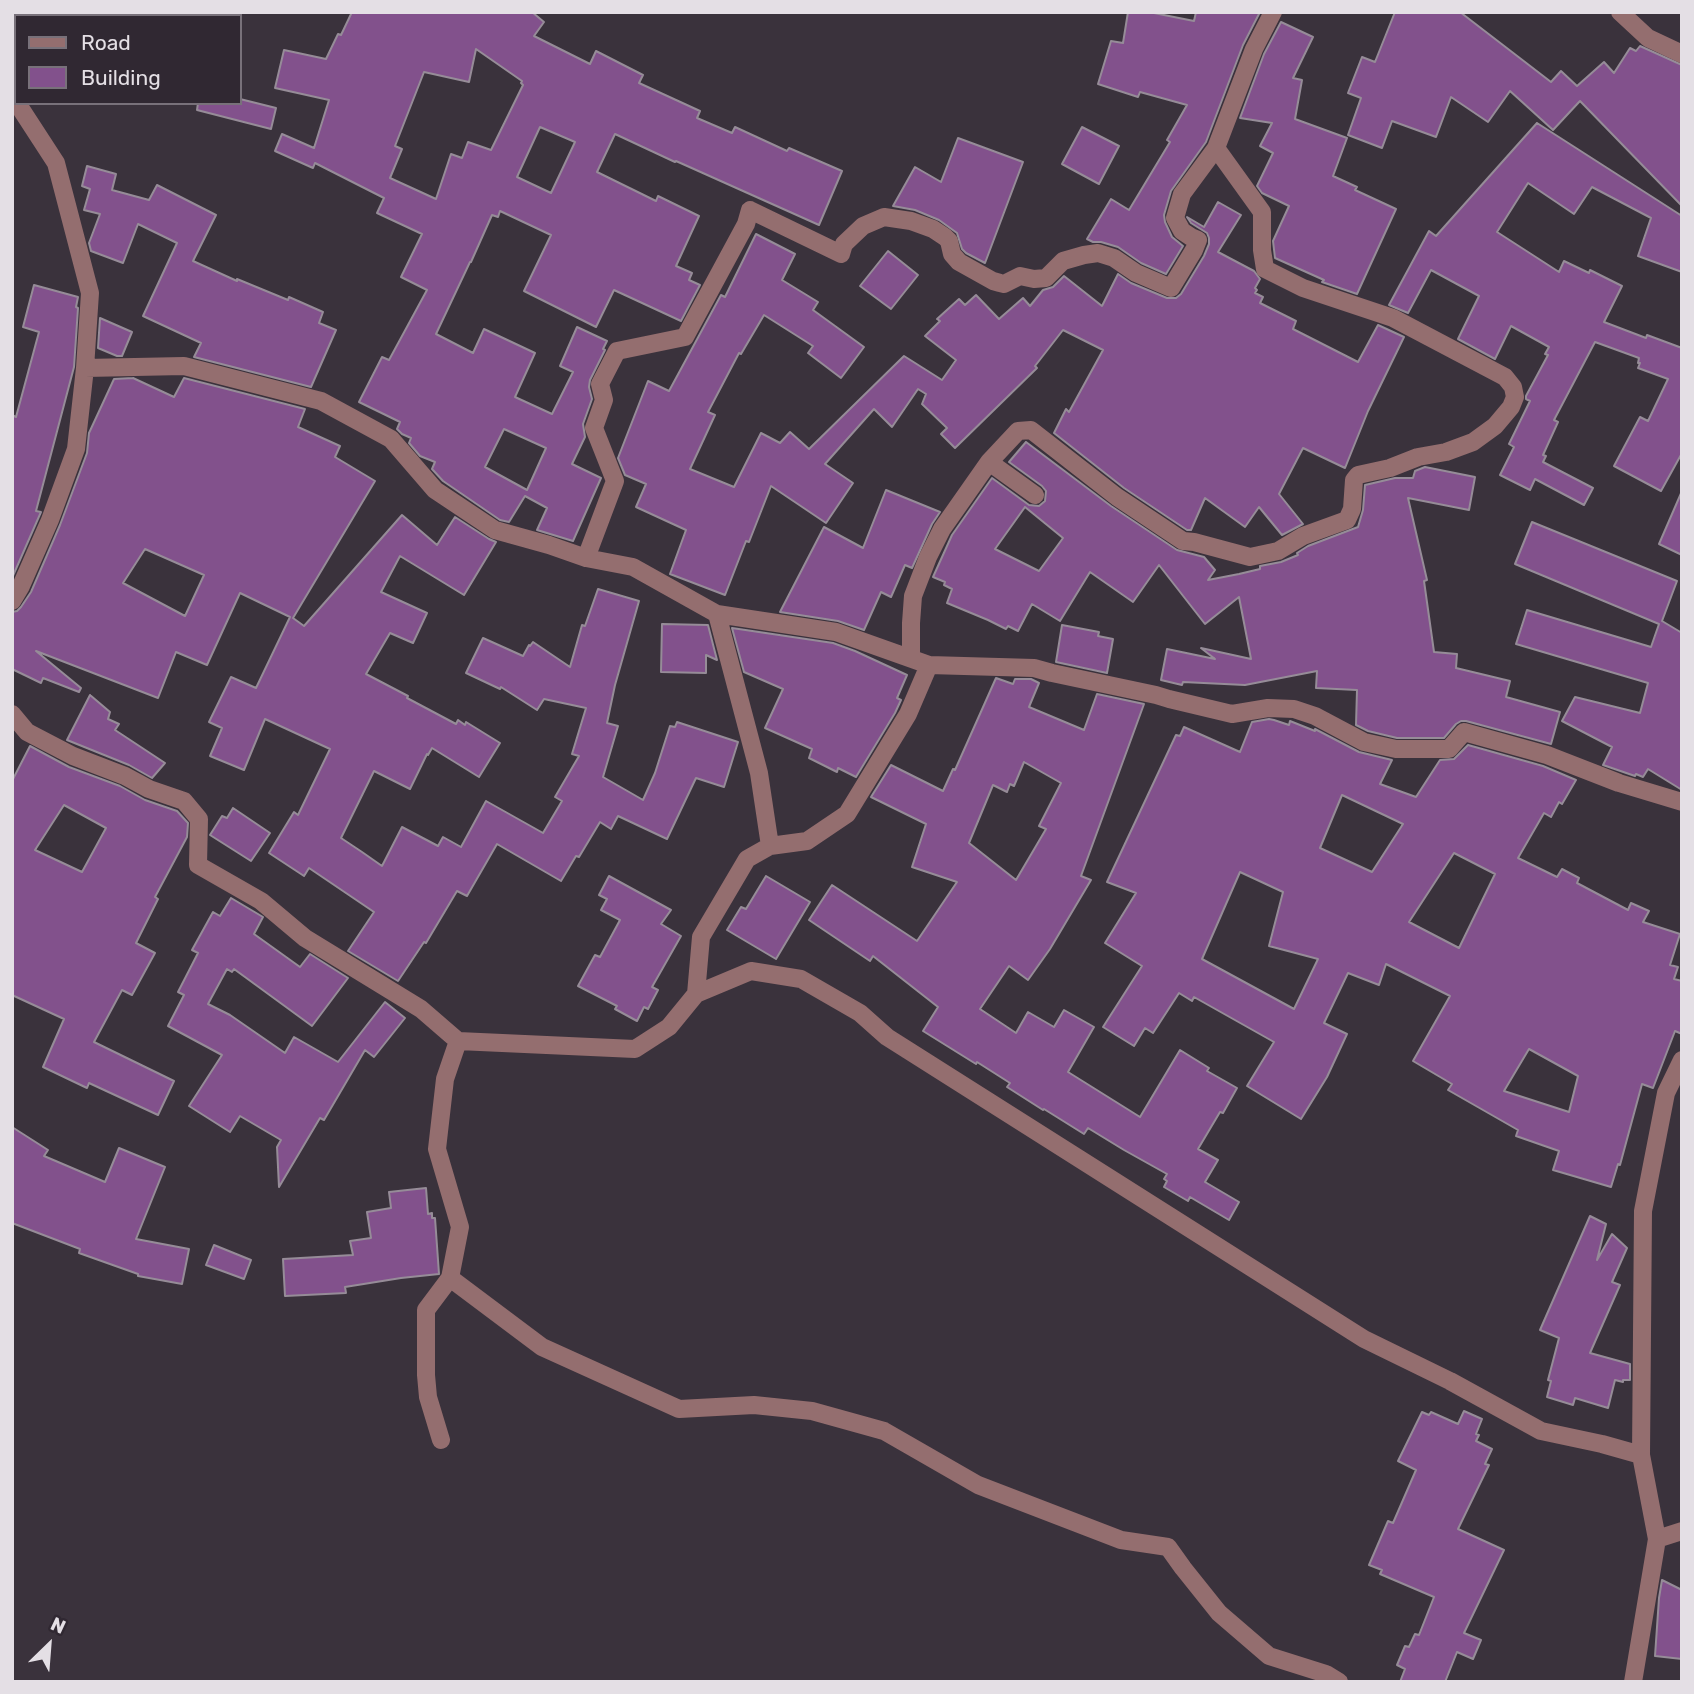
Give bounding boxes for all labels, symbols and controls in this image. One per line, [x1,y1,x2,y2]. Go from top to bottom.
legend [14,14,242,105]
text: Road [81,30,131,55]
text: Building [81,65,161,90]
north arrow [14,1610,84,1680]
text: N [47,1612,69,1639]

